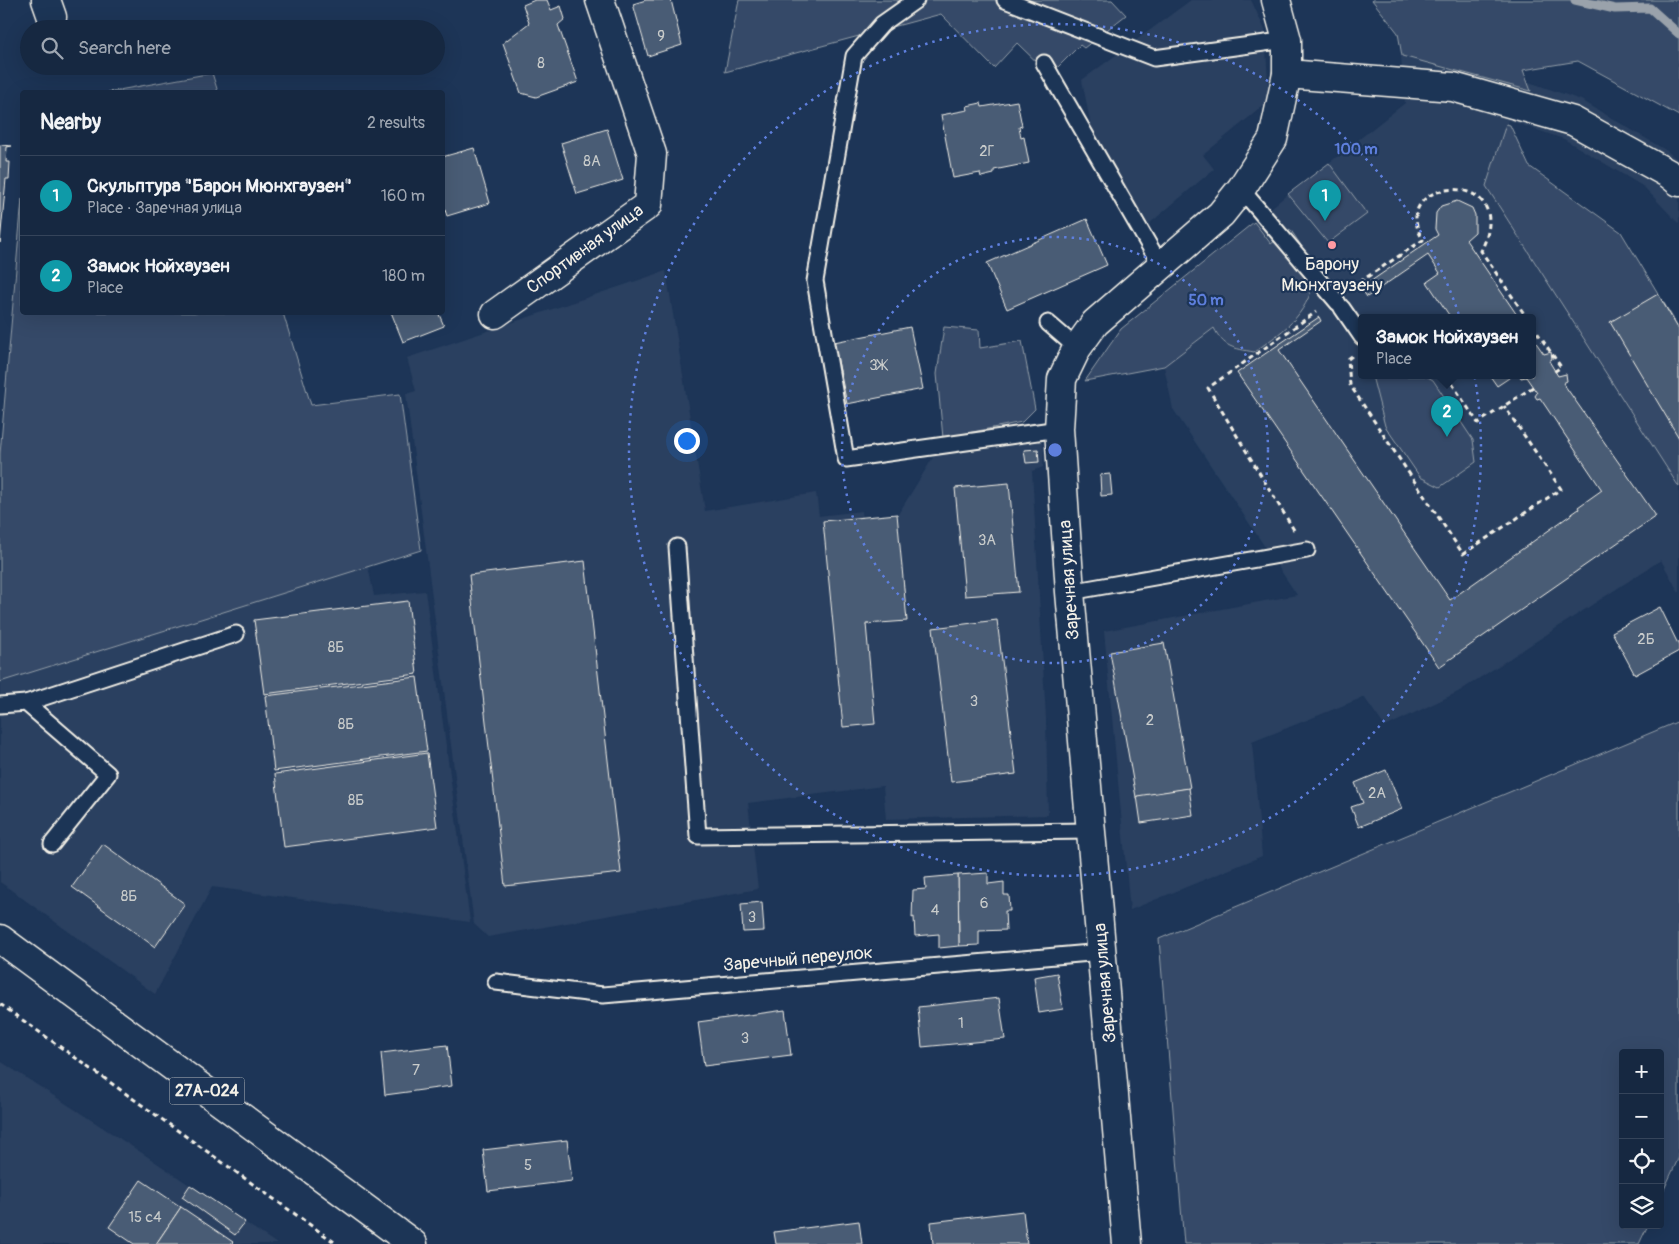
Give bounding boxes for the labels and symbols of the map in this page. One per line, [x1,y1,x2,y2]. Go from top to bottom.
house number: 9 [657,27,665,46]
house number: 8 [537,54,545,73]
text: 100 m [1335,140,1377,159]
house number: 2Г [979,142,995,161]
house number: 8А [583,152,601,171]
pin: 1 [1309,180,1341,221]
street label: Спортивная улица [522,199,648,299]
marker: Барону Мюнхгаузену [1326,239,1338,251]
place label: Барону Мюнхгаузену [1281,253,1383,297]
text: 50 m [1189,291,1223,310]
house number: 3Ж [869,356,889,375]
pin: 2 [1431,396,1463,437]
your location [674,428,700,454]
centre of rings [1046,441,1064,459]
street label: Заречная улица [1053,519,1085,641]
house number: 3А [978,531,996,550]
house number: 2Б [1637,630,1655,649]
house number: 8Б [328,638,344,657]
house number: 3 [970,692,978,711]
house number: 2 [1146,711,1154,730]
house number: 8Б [338,715,354,734]
house number: 2А [1368,784,1386,803]
house number: 8Б [348,791,364,810]
house number: 8Б [121,887,137,906]
house number: 6 [980,894,988,913]
house number: 4 [931,901,940,920]
house number: 3 [748,908,756,927]
street label: Заречная улица [1088,922,1122,1044]
street label: Заречный переулок [722,941,874,977]
house number: 1 [958,1014,964,1033]
house number: 3 [741,1029,749,1048]
house number: 7 [412,1061,420,1080]
road number: 27А-024 [170,1078,244,1104]
house number: 5 [524,1156,532,1175]
house number: 15 с4 [128,1208,162,1227]

